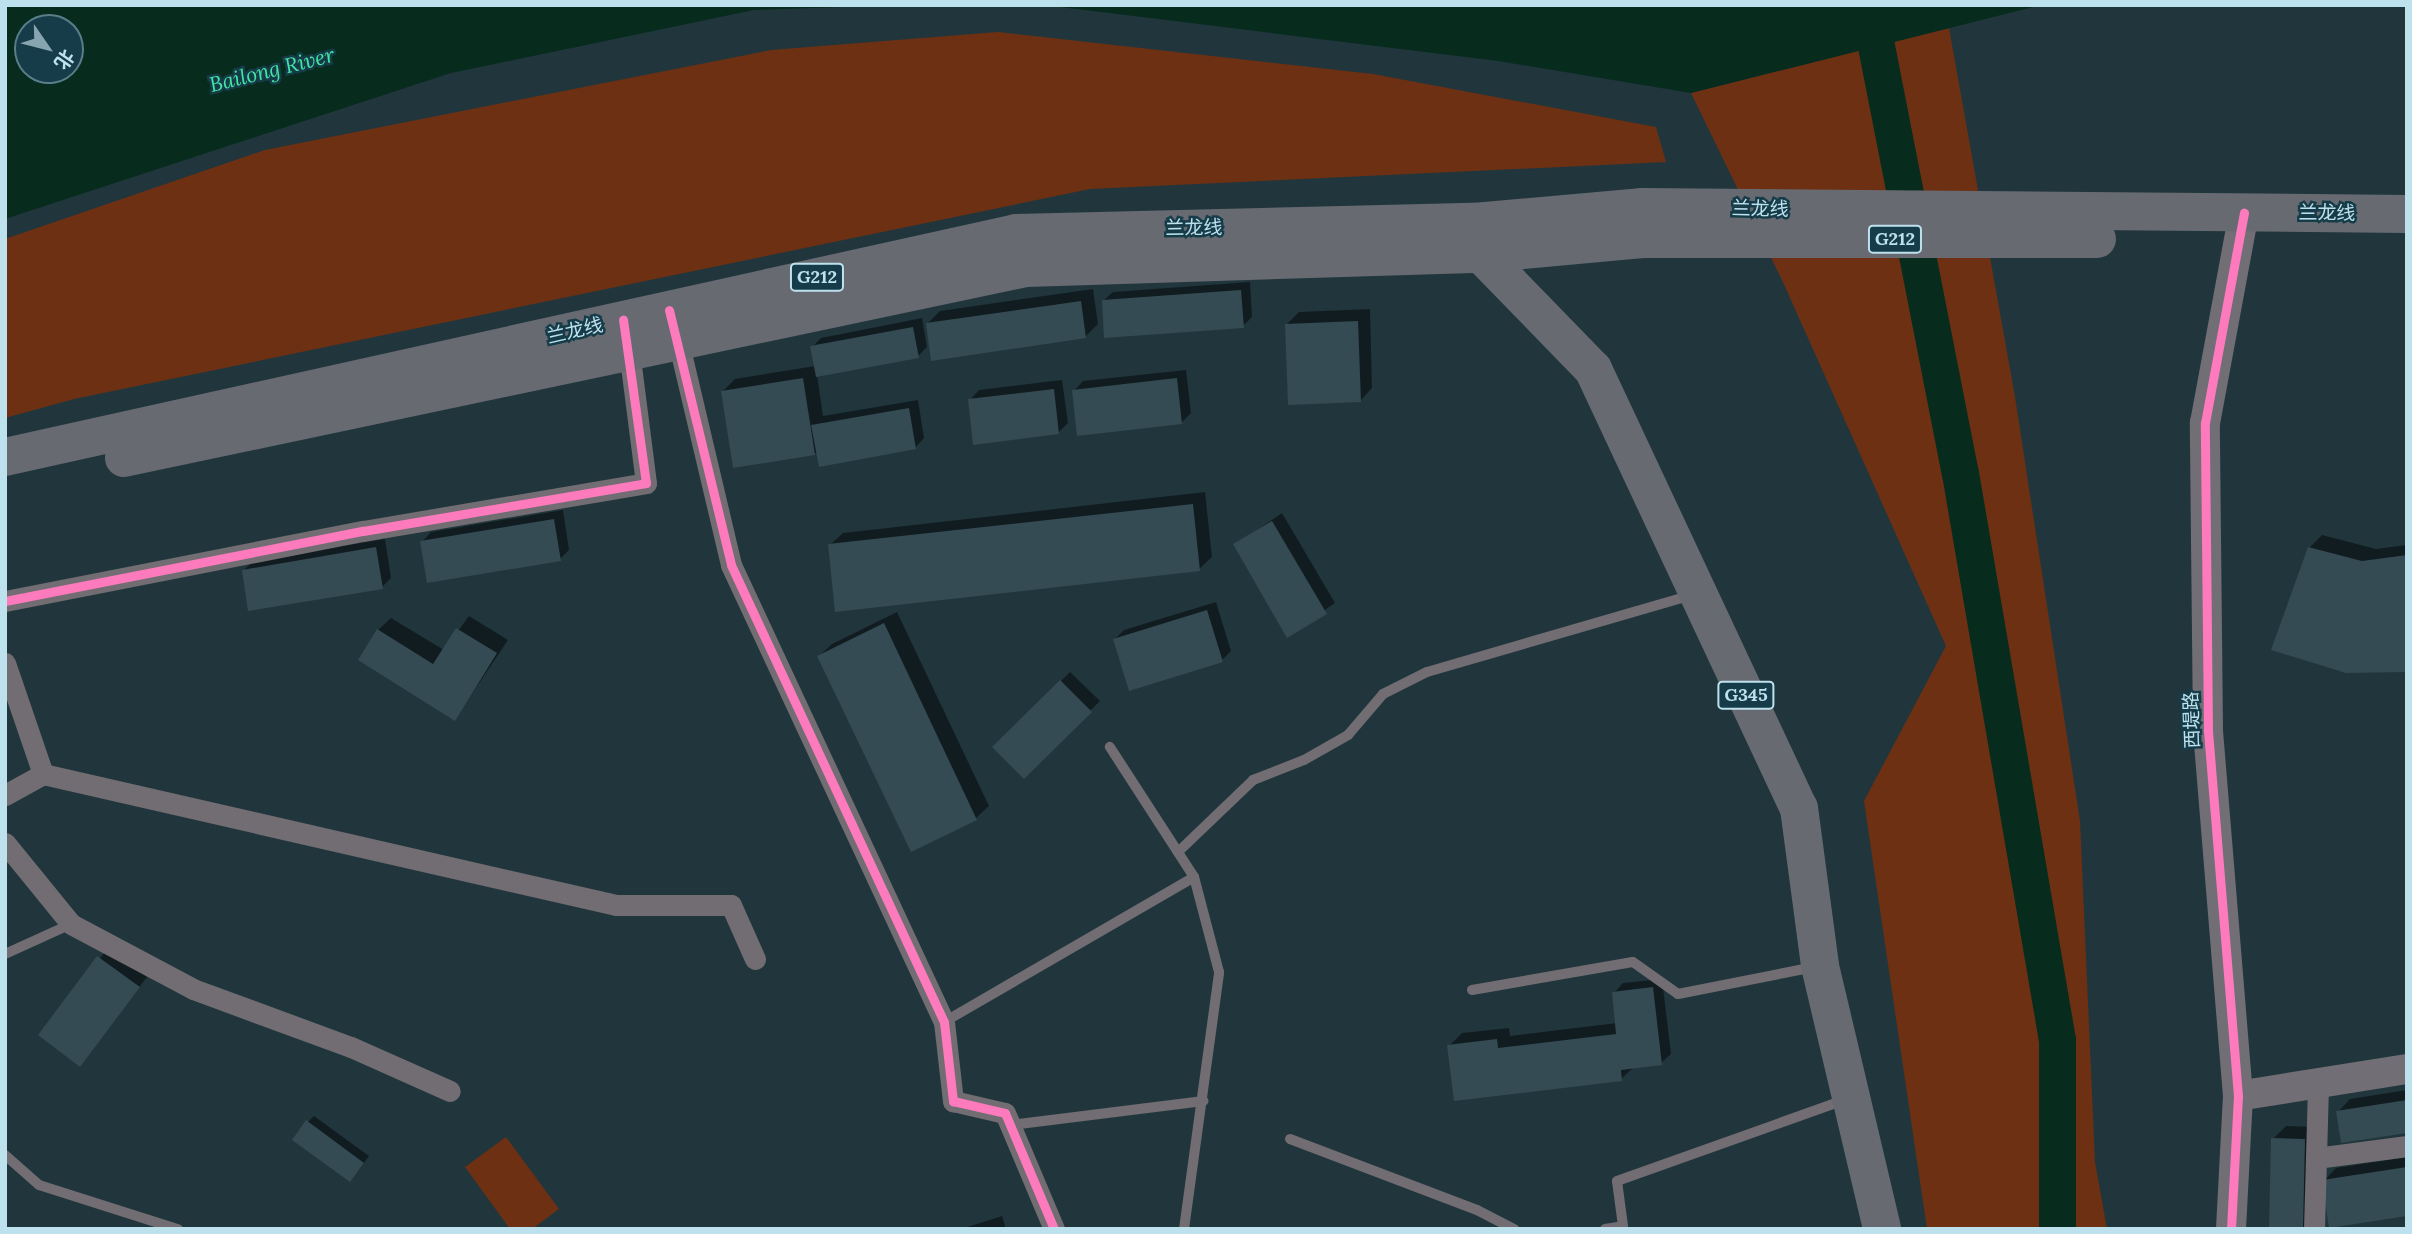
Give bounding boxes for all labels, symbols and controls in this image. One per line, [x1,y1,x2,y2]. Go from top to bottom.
north arrow [14,14,84,84]
water label: Bailong River [207,42,337,98]
text: 北 [49,45,80,75]
street label: 兰龙线 [1731,197,1789,221]
street label: 兰龙线 [2299,202,2355,224]
street label: 兰龙线 [1165,216,1223,240]
road number: G212 [1867,225,1923,254]
road number: G212 [789,262,845,292]
street label: 兰龙线 [545,313,605,349]
road number: G345 [1716,680,1776,710]
street label: 西堤路 [2180,691,2204,749]

